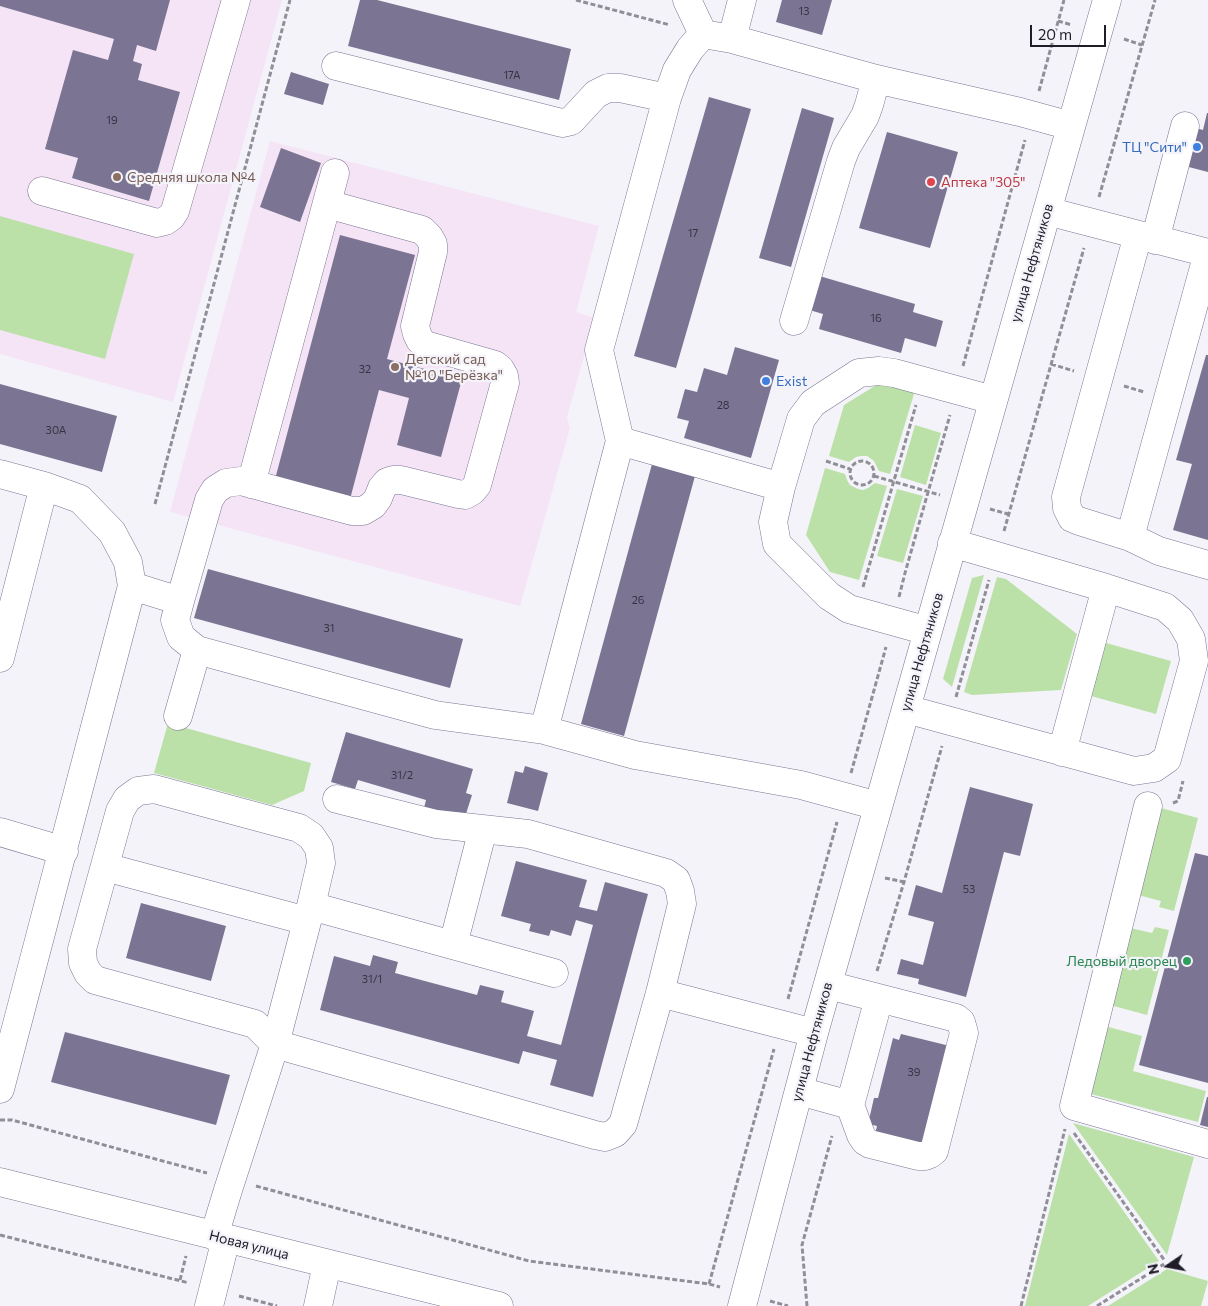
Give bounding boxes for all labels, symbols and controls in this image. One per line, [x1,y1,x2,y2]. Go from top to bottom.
house number: 13 [799,4,809,18]
scale bar [1033,15,1109,47]
text: 20 m [1038,25,1072,43]
house number: 17А [503,68,521,82]
house number: 19 [106,113,118,127]
place label: ТЦ "Сити" [1122,139,1187,155]
marker: ТЦ "Сити" [1191,141,1203,153]
place label: Средняя школа №4 [127,169,256,185]
marker: Средняя школа №4 [111,171,123,183]
place label: Аптека "305" [941,174,1026,190]
marker: Аптека "305" [925,176,937,188]
street label: улица Нефтяников [1007,202,1057,324]
house number: 17 [688,226,698,240]
house number: 16 [870,311,882,325]
place label: Детский сад №10 "Берёзка" [405,351,503,384]
marker: Детский сад №10 "Берёзка" [389,361,401,373]
house number: 32 [359,362,371,376]
place label: Exist [776,373,807,389]
marker: Exist [760,375,772,387]
house number: 28 [717,398,729,412]
house number: 30А [46,423,66,437]
street label: улица Нефтяников [897,591,947,713]
house number: 26 [632,593,644,607]
house number: 31 [324,621,334,635]
house number: 31/2 [391,768,413,782]
house number: 53 [963,882,975,896]
place label: Ледовый дворец [1067,953,1177,969]
marker: Ледовый дворец [1181,955,1193,967]
house number: 31/1 [362,972,382,986]
street label: улица Нефтяников [788,981,836,1103]
house number: 39 [908,1065,920,1079]
street label: Новая улица [207,1227,291,1263]
north arrow [1143,1241,1193,1291]
text: N [1143,1262,1162,1276]

